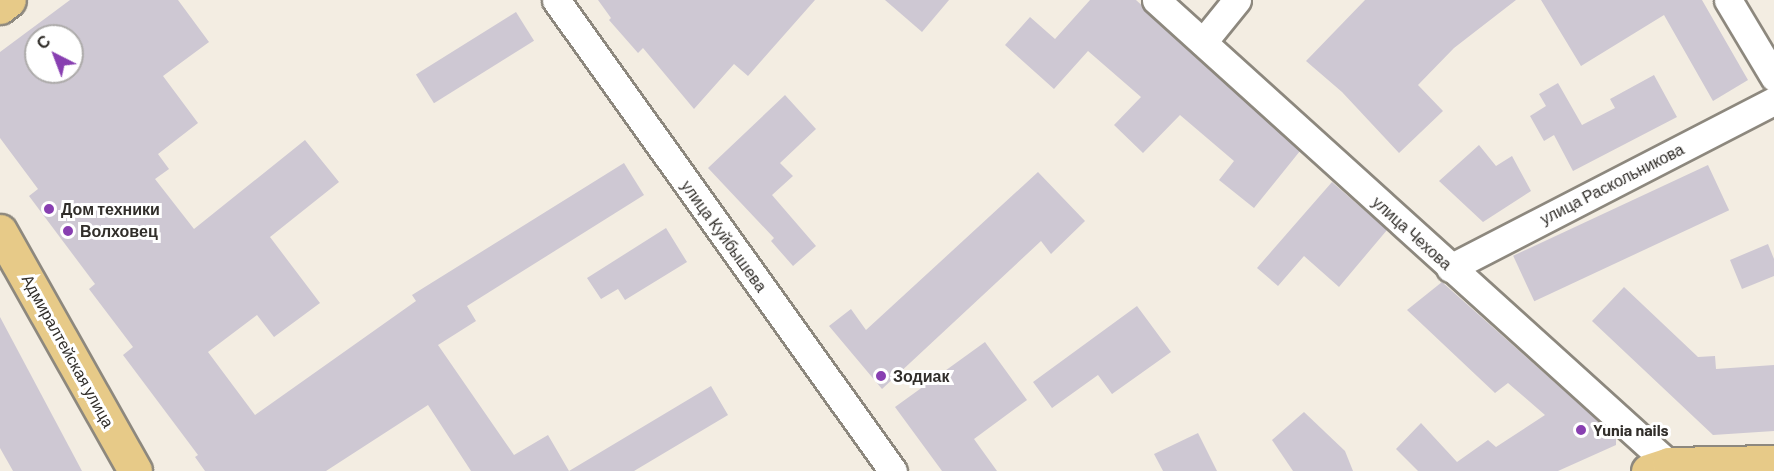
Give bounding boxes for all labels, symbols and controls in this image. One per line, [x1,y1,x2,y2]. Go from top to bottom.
north arrow [24,24,84,84]
text: С [32,31,54,53]
street label: улица Раскольникова [1537,139,1687,229]
street label: улица Куйбышева [677,177,771,295]
street label: улица Чехова [1368,192,1456,274]
place label: Дом техники [61,199,160,219]
marker: Дом техники [42,202,56,216]
place label: Волховец [80,221,158,241]
marker: Волховец [61,224,75,238]
street label: Адмиралтейская улица [18,271,118,431]
place label: Зодиак [893,366,949,386]
marker: Зодиак [874,369,888,383]
place label: Yunia nails [1593,420,1669,440]
marker: Yunia nails [1574,423,1588,437]

